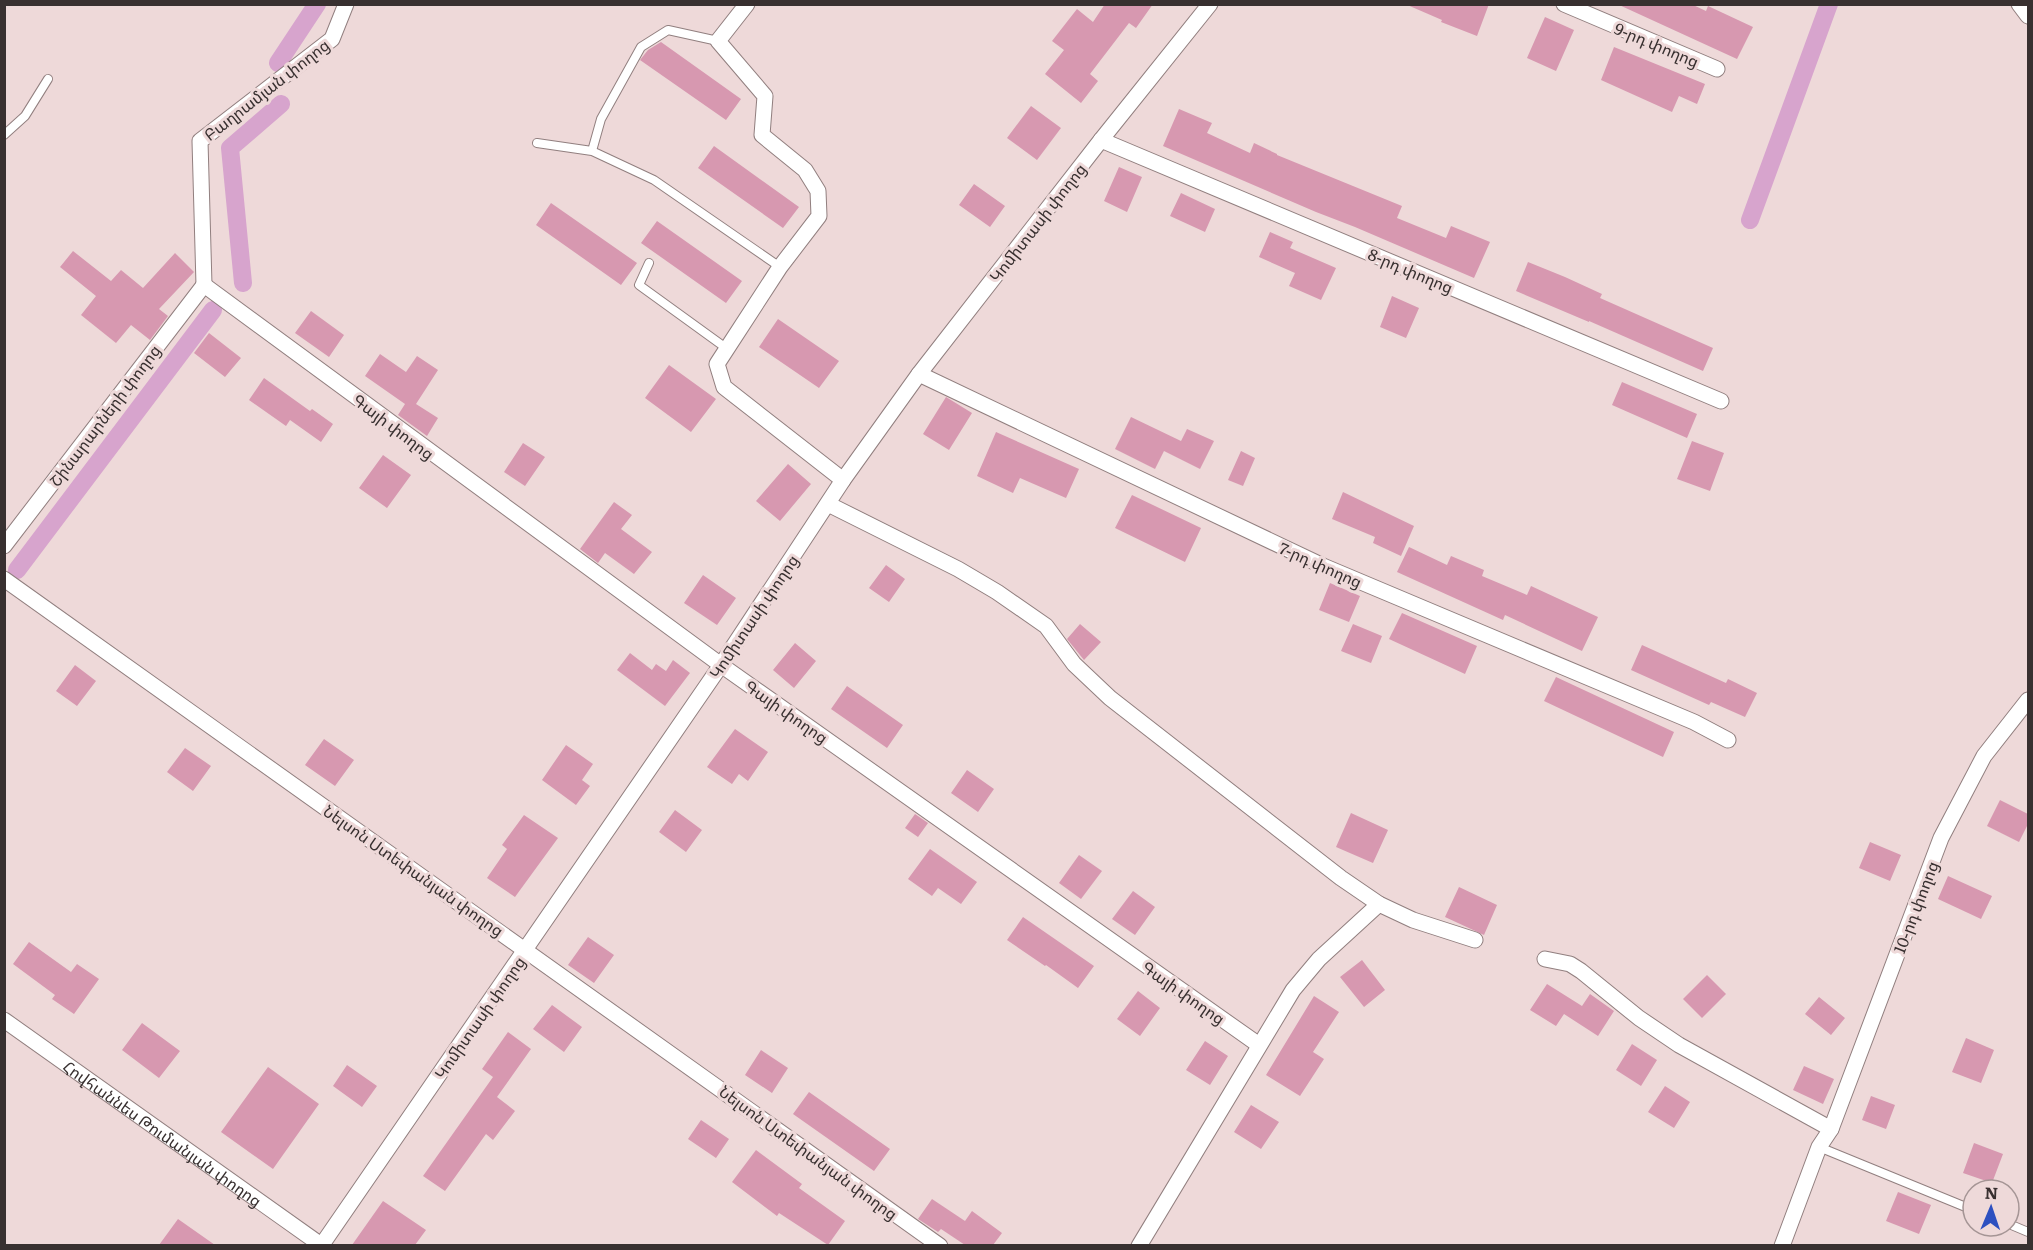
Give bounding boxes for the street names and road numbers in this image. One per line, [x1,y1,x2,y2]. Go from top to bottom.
street label: 9-րդ փողոց [1611,15,1703,73]
street label: Բաղրամյան փողոց [198,32,334,146]
street label: Կոմիտասի փողոց [983,157,1091,287]
street label: 8-րդ փողոց [1365,241,1457,299]
street label: Շինարարների փողոց [43,339,165,491]
street label: Գայի փողոց [348,387,440,465]
street label: 7-րդ փողոց [1276,535,1366,593]
street label: Կոմիտասի փողոց [703,549,803,683]
street label: Գայի փողոց [741,673,833,749]
street label: Նելսոն Ստեփանյան փողոց [319,798,509,942]
street label: 10-րդ փողոց [1886,857,1944,957]
street label: Կոմիտասի փողոց [428,951,530,1083]
street label: Գայի փողոց [1138,954,1230,1030]
street label: Հովհաննես Թումանյան փողոց [59,1054,267,1212]
street label: Նելսոն Ստեփանյան փողոց [715,1079,903,1225]

